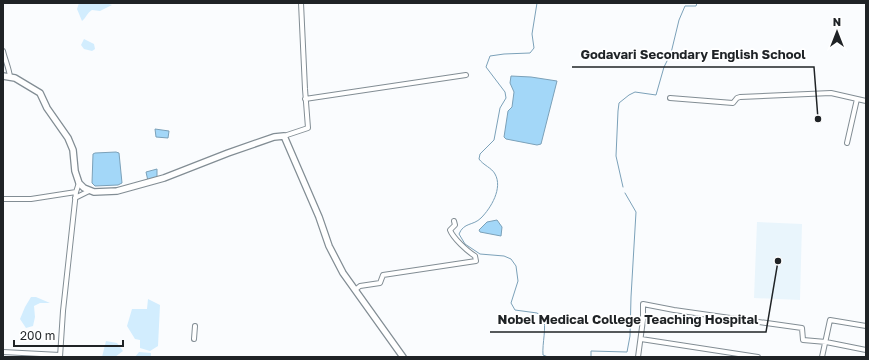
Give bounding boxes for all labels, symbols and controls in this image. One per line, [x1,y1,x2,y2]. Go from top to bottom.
north arrow [817,12,857,52]
text: N [833,15,841,28]
callout: Godavari Secondary English School [572,42,814,67]
text: Godavari Secondary English School [580,46,806,62]
callout: Nobel Medical College Teaching Hospital [490,307,766,332]
text: Nobel Medical College Teaching Hospital [498,311,759,327]
scale bar [14,322,123,348]
text: 200 m [20,328,55,343]

